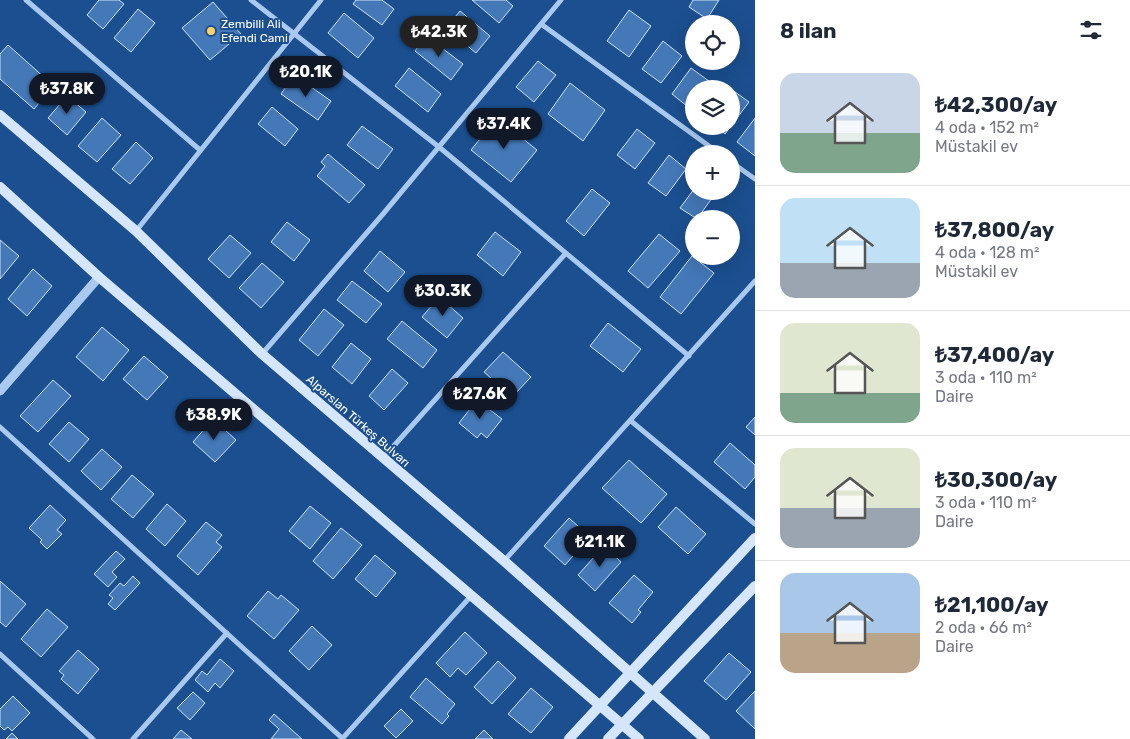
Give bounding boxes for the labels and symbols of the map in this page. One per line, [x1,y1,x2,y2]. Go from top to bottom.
pin: ₺42.3K [398,15,480,58]
place label: Zembilli Ali Efendi Cami [221,17,288,45]
marker: Zembilli Ali Efendi Cami [205,25,217,37]
pin: ₺20.1K [265,56,347,98]
pin: ₺37.8K [26,72,108,115]
pin: ₺37.4K [463,108,545,150]
pin: ₺30.3K [402,274,484,317]
street label: Alparslan Türkeş Bulvarı [303,372,413,470]
pin: ₺27.6K [439,378,521,420]
pin: ₺38.9K [173,398,255,441]
pin: ₺21.1K [559,526,641,568]

